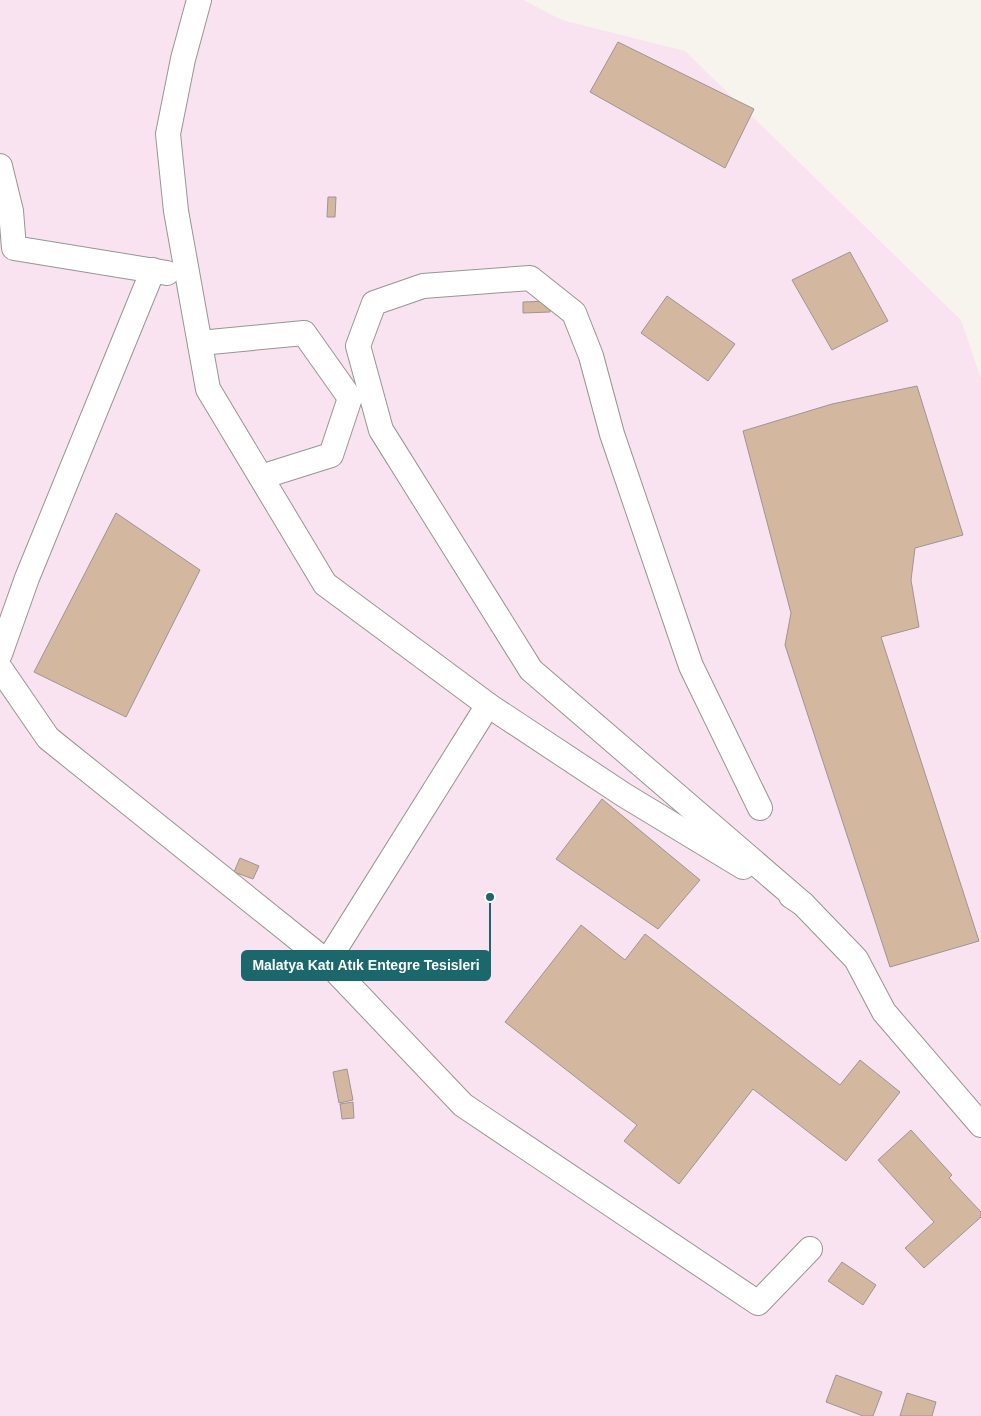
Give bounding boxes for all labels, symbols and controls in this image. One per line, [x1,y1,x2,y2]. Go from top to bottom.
callout: Malatya Katı Atık Entegre Tesisleri [242,951,490,980]
text: Malatya Katı Atık Entegre Tesisleri [252,957,480,973]

